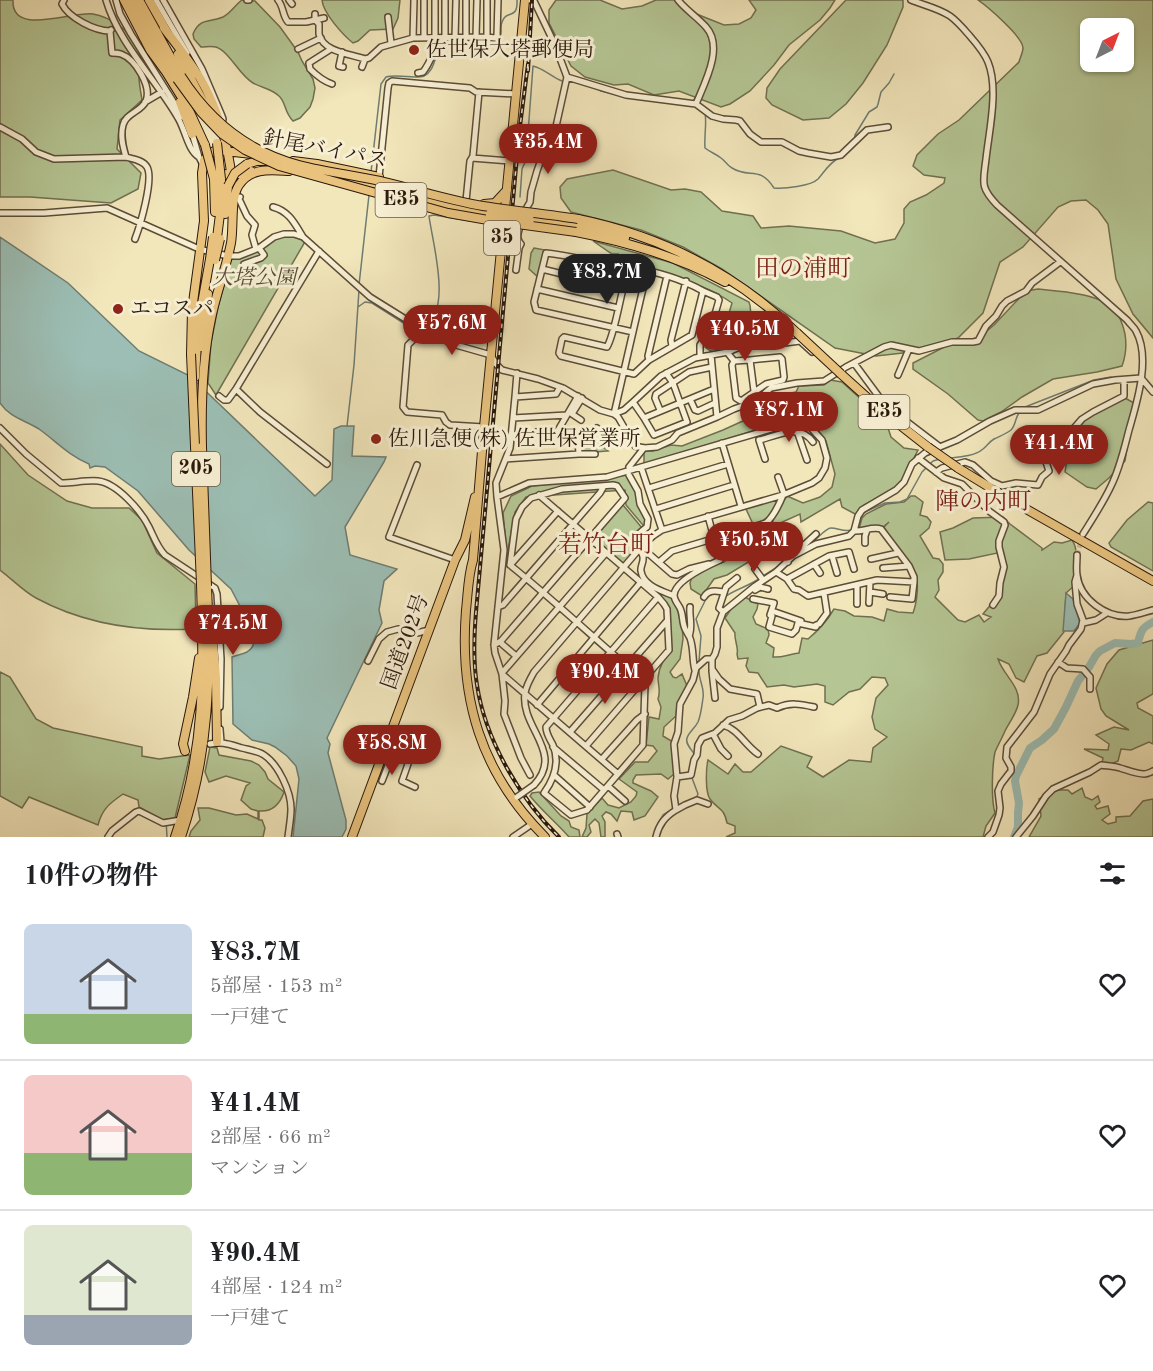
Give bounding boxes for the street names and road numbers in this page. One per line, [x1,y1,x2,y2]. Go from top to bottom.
street label: 針尾バイパス [261,126,389,172]
road number: E35 [376,183,426,217]
road number: 35 [484,221,520,255]
road number: E35 [858,395,910,429]
road number: 205 [172,452,220,486]
street label: 国道202号 [377,591,433,692]

